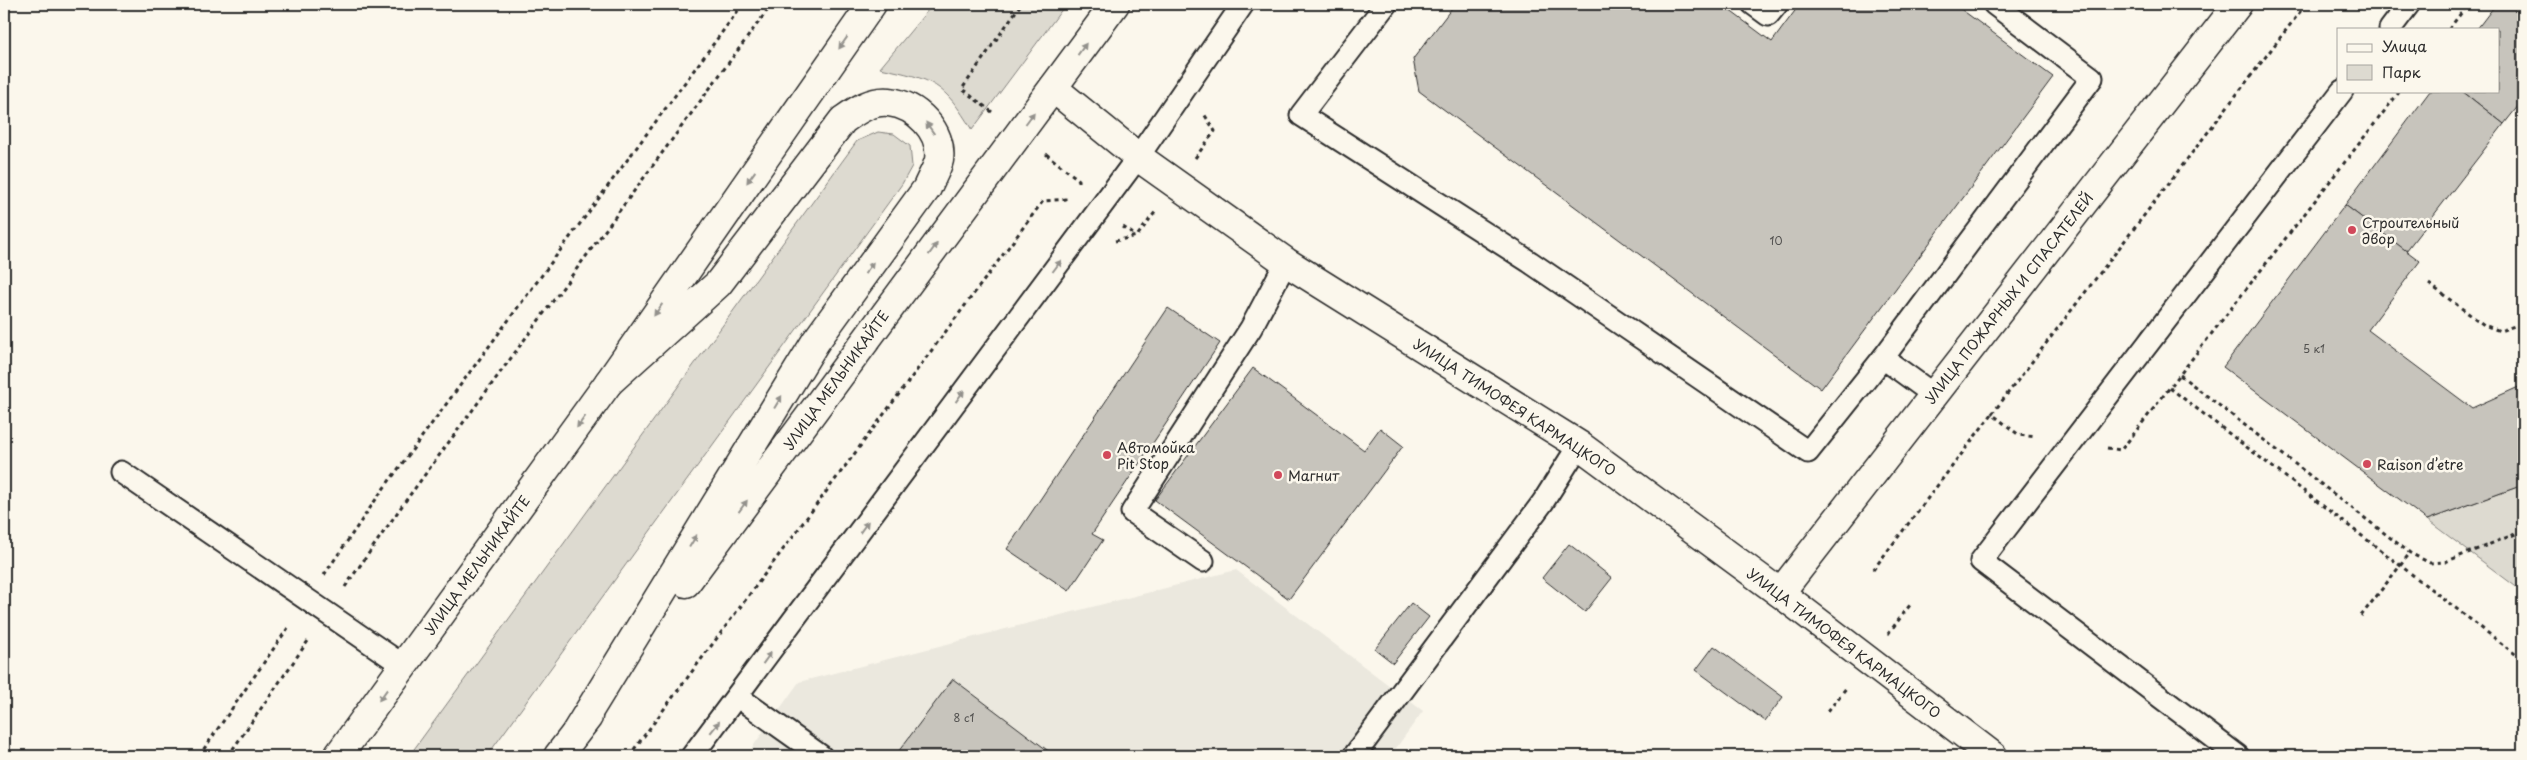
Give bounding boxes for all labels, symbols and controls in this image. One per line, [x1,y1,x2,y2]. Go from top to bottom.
legend [2337,28,2500,92]
text: Улица [2382,34,2427,57]
one-way arrow [838,36,848,50]
one-way arrow [1077,42,1087,56]
text: Парк [2382,60,2421,83]
one-way arrow [1025,111,1035,125]
one-way arrow [925,121,935,135]
one-way arrow [746,170,756,184]
street label: УЛИЦА ПОЖАРНЫХ И СПАСАТЕЛЕЙ [1920,188,2098,408]
place label: Строительный двор [2362,212,2460,249]
marker: Строительный двор [2346,224,2358,236]
house number: 10 [1770,232,1782,249]
one-way arrow [928,243,939,256]
one-way arrow [1052,259,1062,273]
one-way arrow [864,261,874,275]
one-way arrow [654,304,663,317]
street label: УЛИЦА МЕЛЬНИКАЙТЕ [778,306,894,454]
street label: УЛИЦА ТИМОФЕЯ КАРМАЦКОГО [1409,333,1621,481]
house number: 5 к1 [2303,340,2325,357]
one-way arrow [955,389,965,403]
one-way arrow [774,396,783,409]
one-way arrow [576,415,586,428]
place label: Автомойка Pit Stop [1117,437,1195,474]
marker: Автомойка Pit Stop [1101,449,1113,461]
place label: Raison d’etre [2377,454,2463,475]
marker: Raison d’etre [2361,458,2373,470]
place label: Магнит [1288,465,1340,486]
marker: Магнит [1272,469,1284,481]
street label: УЛИЦА МЕЛЬНИКАЙТЕ [419,491,535,639]
one-way arrow [738,499,748,513]
one-way arrow [858,521,869,534]
one-way arrow [689,534,698,547]
street label: УЛИЦА ТИМОФЕЯ КАРМАЦКОГО [1743,563,1945,723]
one-way arrow [762,651,772,665]
one-way arrow [378,688,388,702]
house number: 8 с1 [953,709,975,726]
one-way arrow [710,720,720,733]

